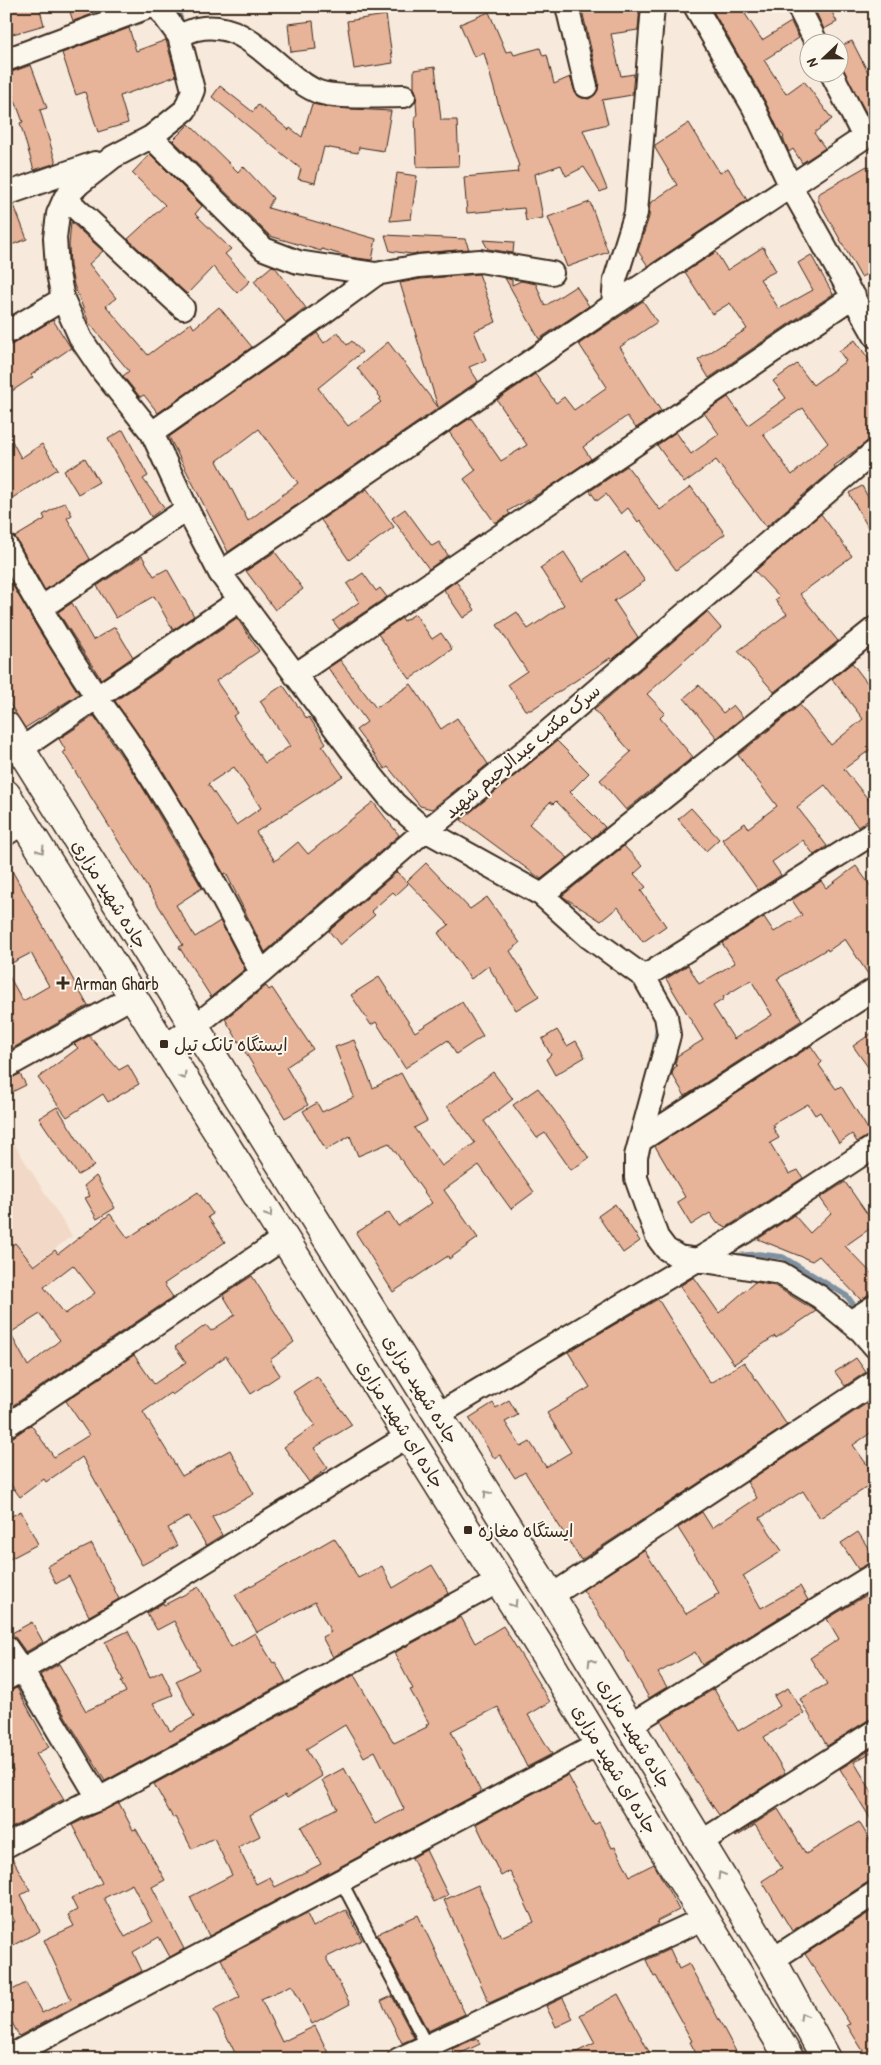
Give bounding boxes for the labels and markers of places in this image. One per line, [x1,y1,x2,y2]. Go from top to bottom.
place label: Arman Gharb [74,971,159,996]
marker: Arman Gharb [56,976,70,990]
place label: ایستگاه تانک تیل [174,1032,288,1057]
marker: ایستگاه تانک تیل [158,1038,170,1050]
place label: ایستگاه مغازه [478,1518,574,1543]
marker: ایستگاه مغازه [462,1524,474,1536]

